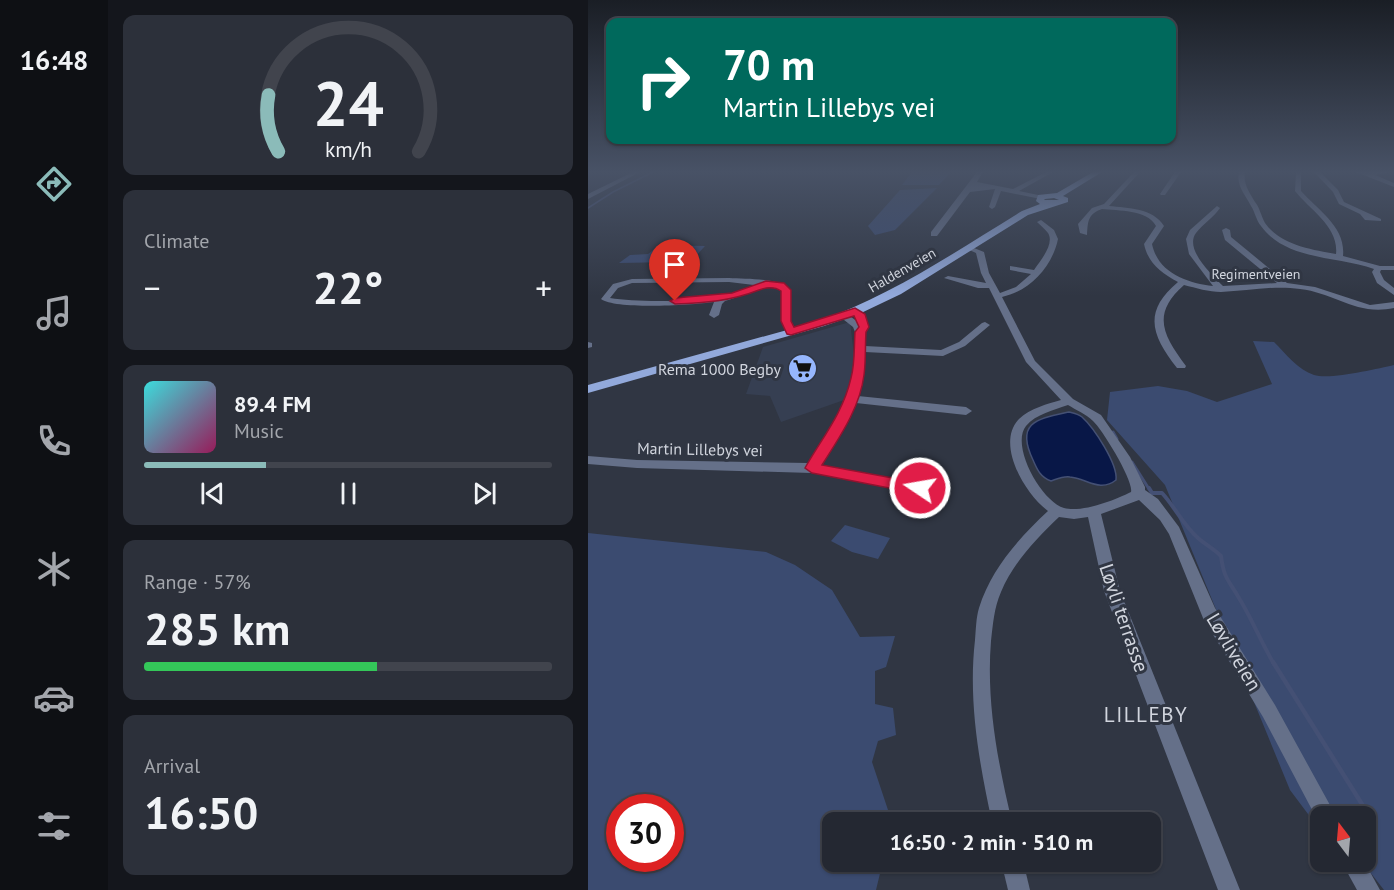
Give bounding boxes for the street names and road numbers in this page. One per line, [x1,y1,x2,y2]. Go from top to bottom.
street label: Haldenveien [865,243,939,297]
street label: Regimentveien [1212,265,1301,283]
street label: Martin Lillebys vei [637,438,763,460]
street label: Løvli terrasse [1093,560,1155,676]
street label: Løvliveien [1201,608,1267,696]

